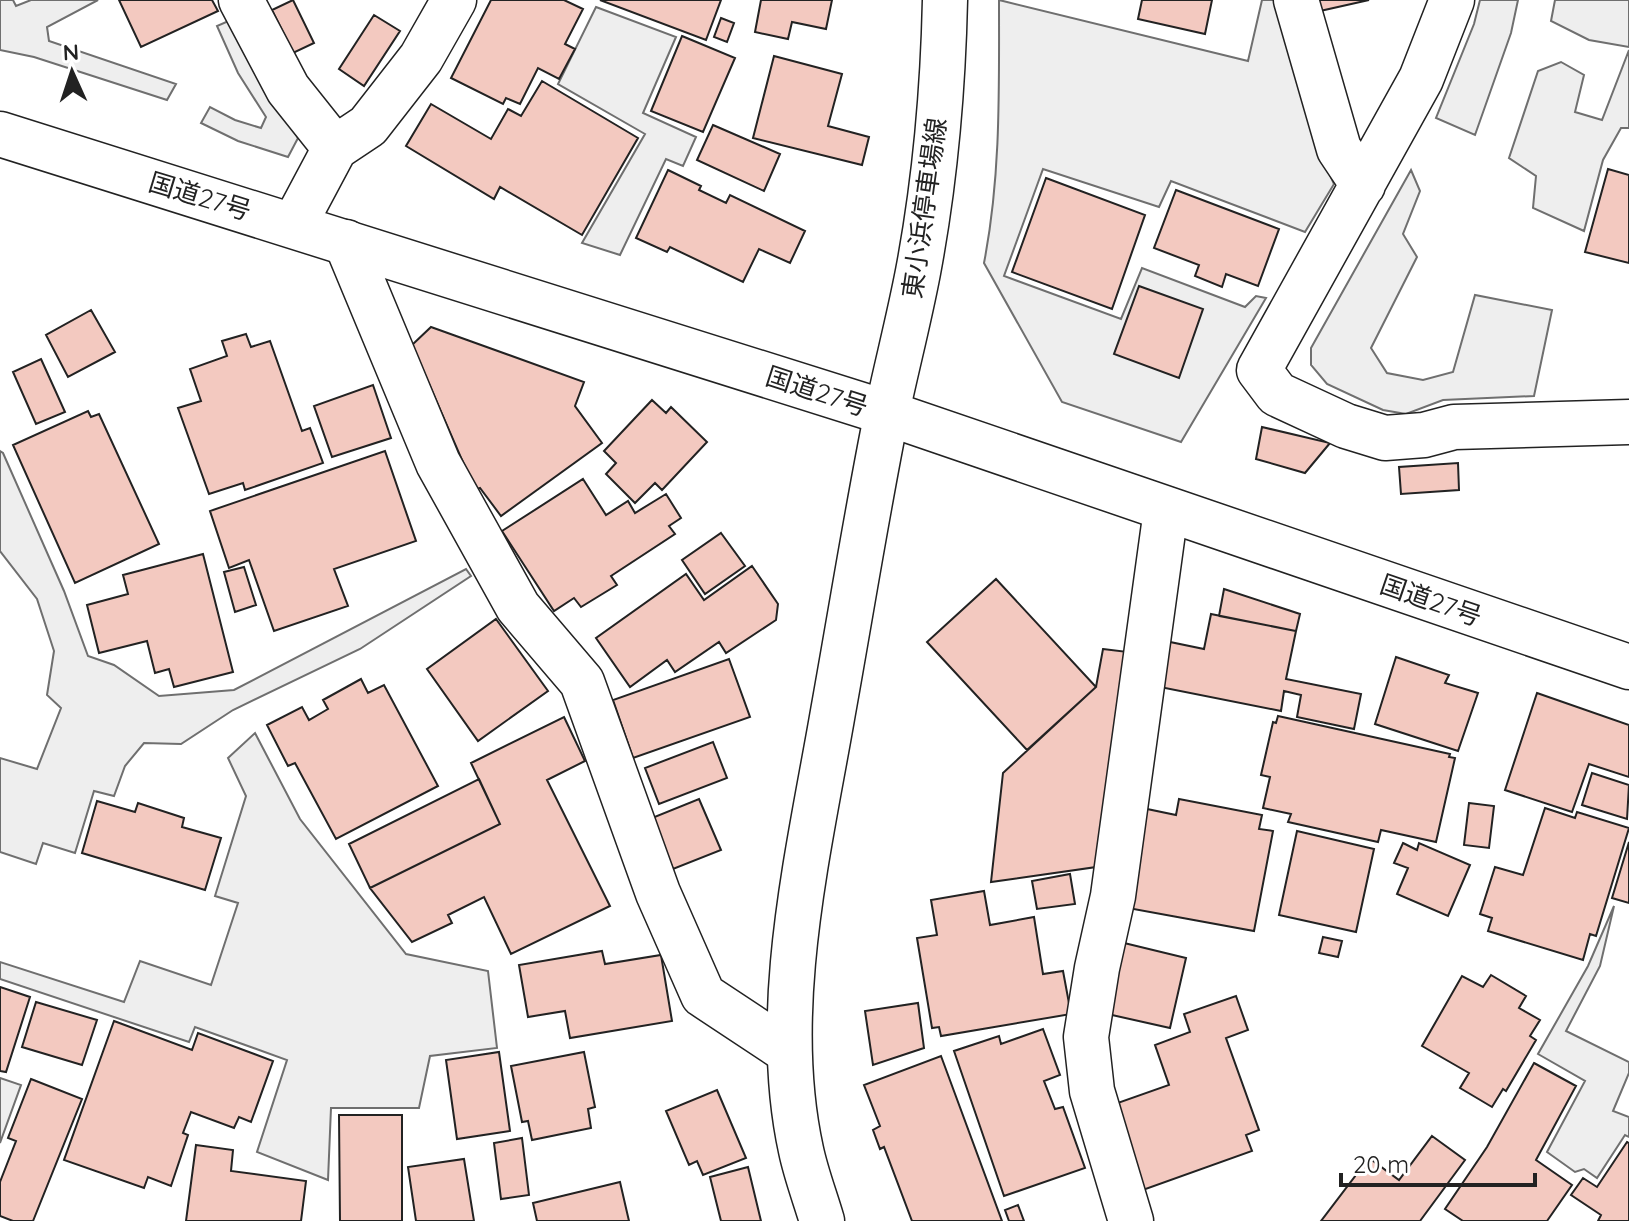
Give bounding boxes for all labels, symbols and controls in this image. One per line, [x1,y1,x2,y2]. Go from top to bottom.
north arrow [32,32,112,112]
text: N [62,38,80,66]
street label: 東小浜停車場線 [895,116,953,300]
street label: 国道27号 [145,165,255,227]
street label: 国道27号 [762,359,872,423]
street label: 国道27号 [1376,567,1486,633]
scale bar [1341,1137,1535,1187]
text: 20 m [1353,1149,1409,1179]

